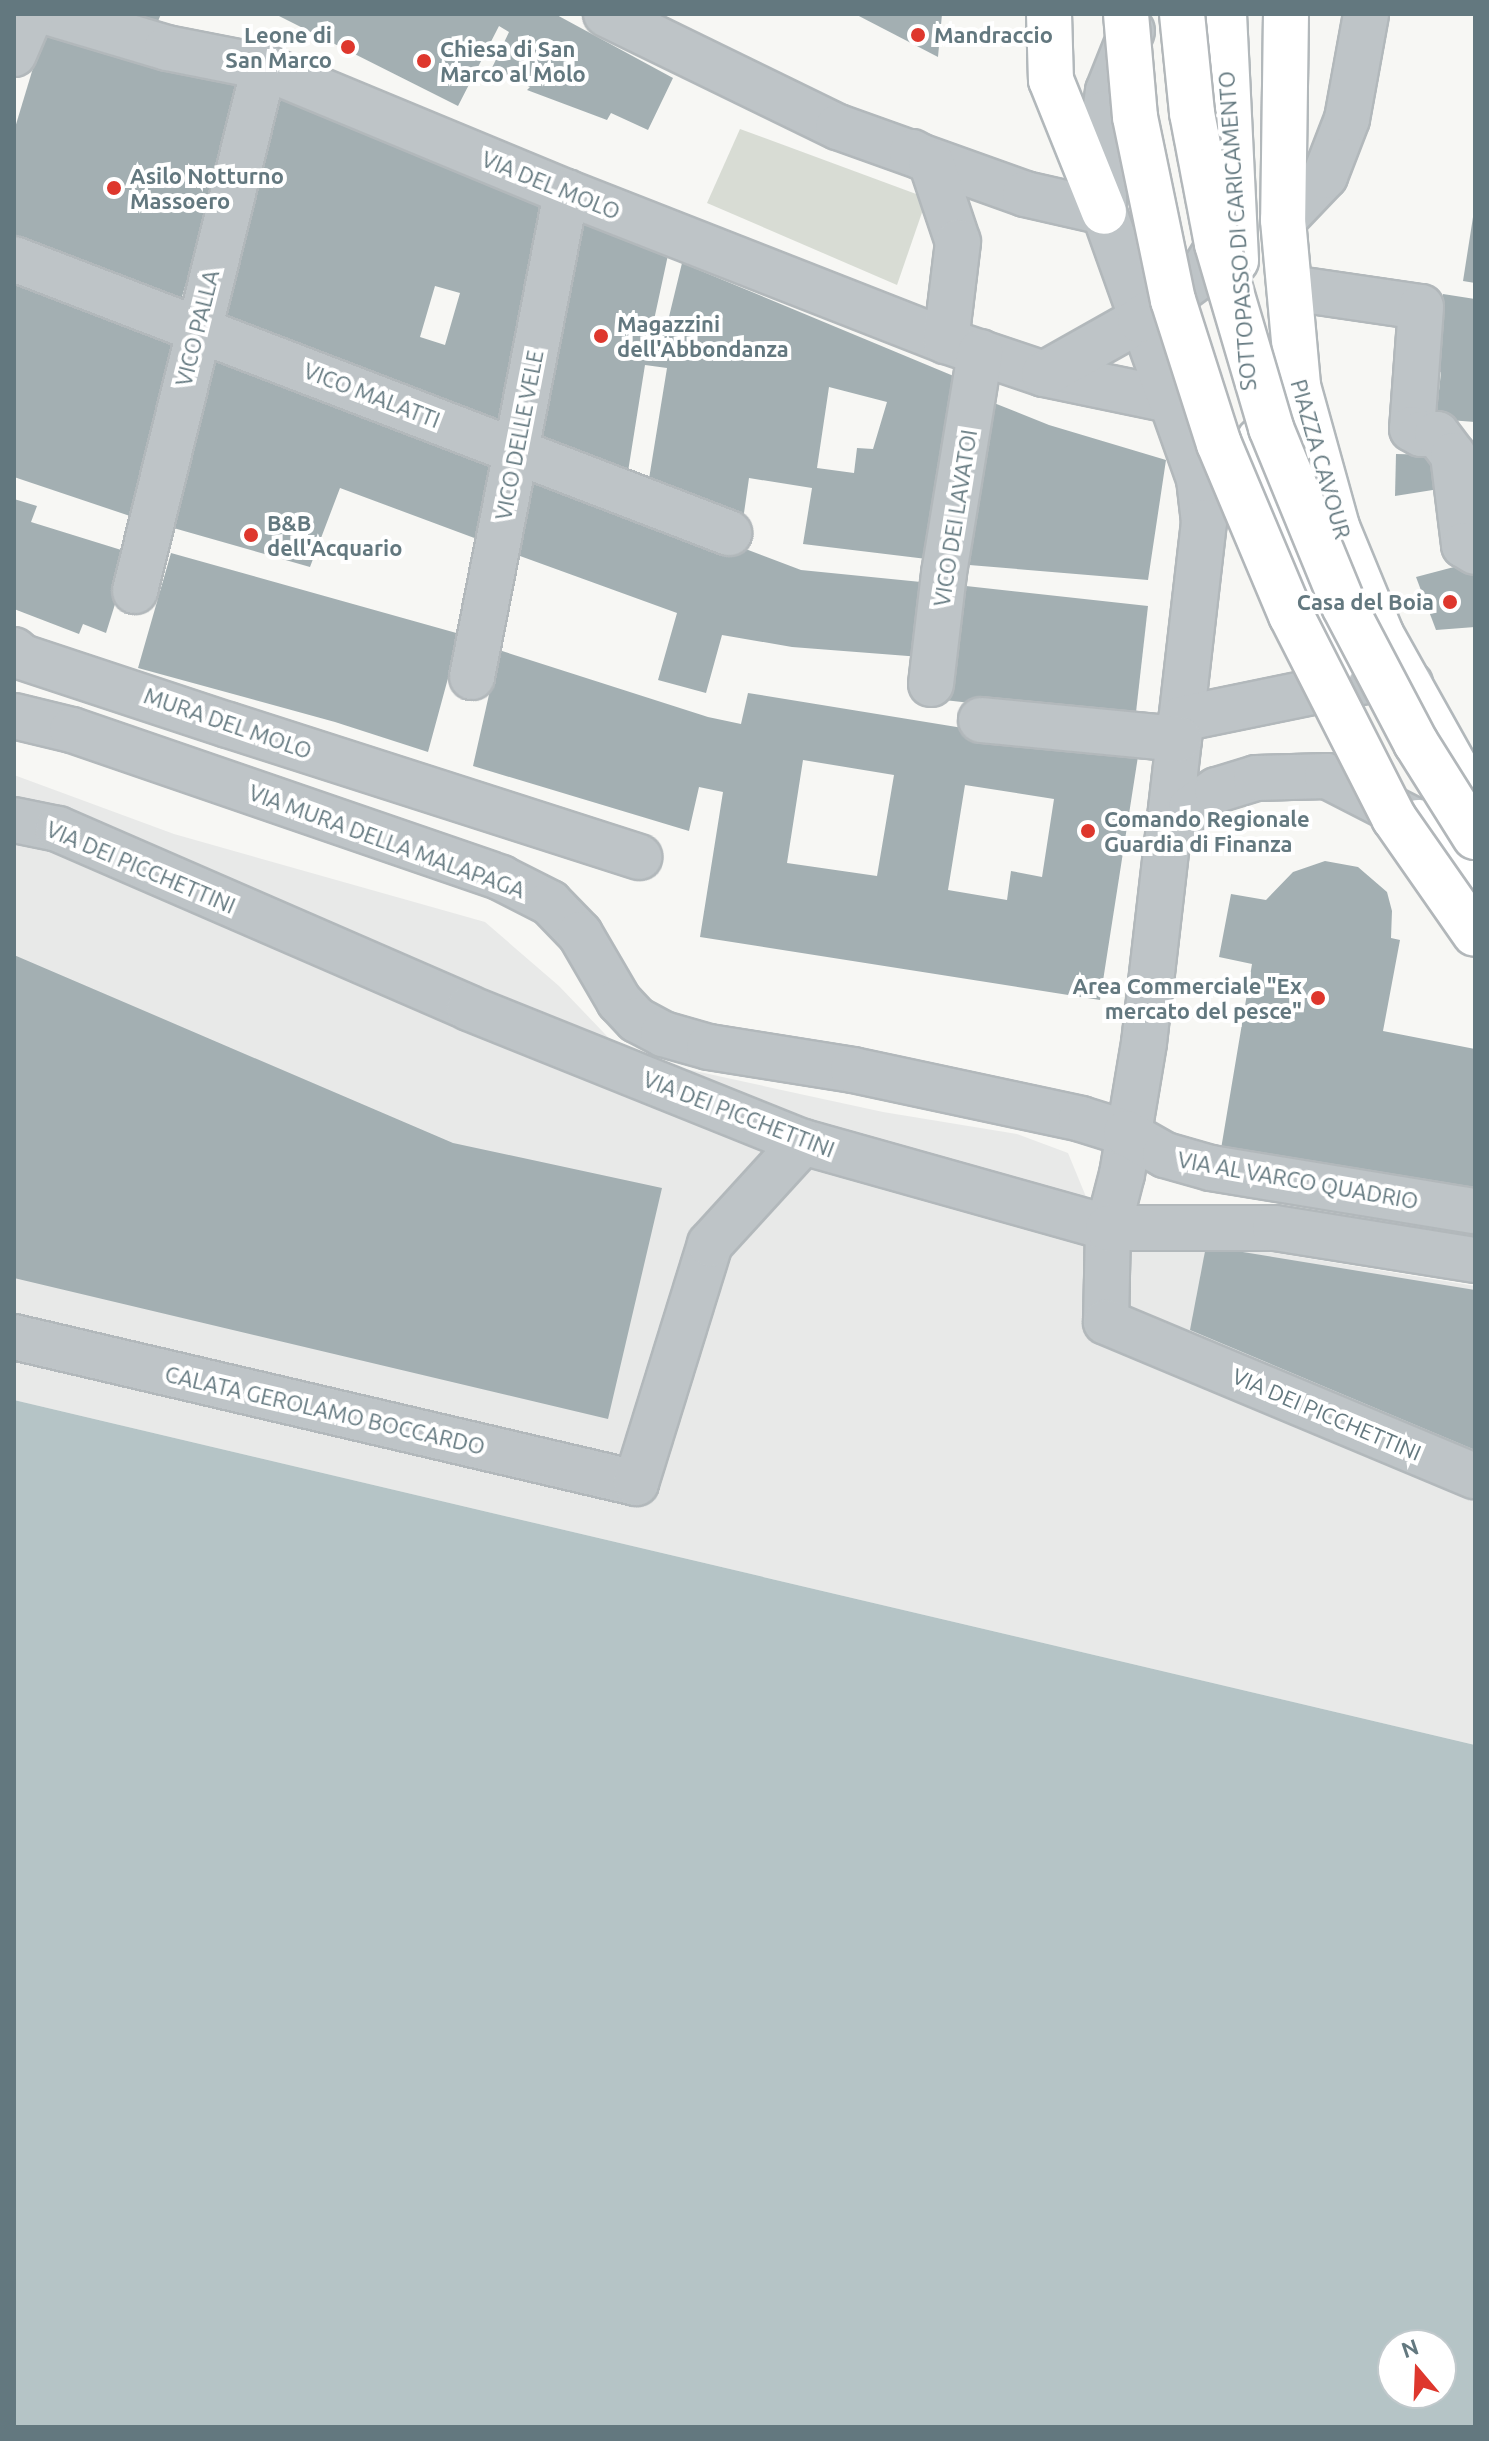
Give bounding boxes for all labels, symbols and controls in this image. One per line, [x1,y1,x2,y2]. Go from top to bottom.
place label: Leone di San Marco [225,21,332,72]
place label: Mandraccio [934,22,1053,48]
marker: Mandraccio [909,26,927,44]
place label: Chiesa di San Marco al Molo [440,35,586,86]
marker: Leone di San Marco [339,38,357,56]
marker: Chiesa di San Marco al Molo [415,52,433,70]
street label: SOTTOPASSO DI CARICAMENTO [1213,70,1261,392]
street label: VIA DEL MOLO [478,145,624,225]
place label: Asilo Notturno Massoero [130,162,284,214]
marker: Asilo Notturno Massoero [105,179,123,197]
street label: VICO PALLA [170,267,224,389]
place label: Magazzini dell'Abbondanza [617,310,789,362]
marker: Magazzini dell'Abbondanza [592,327,610,345]
street label: VICO DELLE VELE [490,348,548,522]
street label: VICO MALATTI [300,357,444,433]
street label: PIAZZA CAVOUR [1286,376,1356,542]
street label: VICO DEI LAVATOI [928,428,982,608]
place label: B&B dell'Acquario [267,509,402,560]
marker: B&B dell'Acquario [242,526,260,544]
place label: Casa del Boia [1297,589,1434,615]
marker: Casa del Boia [1441,593,1459,611]
street label: MURA DEL MOLO [141,682,315,764]
street label: VIA MURA DELLA MALAPAGA [245,779,529,903]
place label: Comando Regionale Guardia di Finanza [1104,805,1310,856]
street label: VIA DEI PICCHETTINI [43,815,239,919]
marker: Comando Regionale Guardia di Finanza [1079,822,1097,840]
place label: Area Commerciale "Ex mercato del pesce" [1073,972,1302,1024]
marker: Area Commerciale "Ex mercato del pesce" [1309,989,1327,1007]
street label: VIA DEI PICCHETTINI [640,1065,838,1163]
street label: VIA AL VARCO QUADRIO [1176,1146,1420,1214]
street label: CALATA GEROLAMO BOCCARDO [162,1360,488,1460]
street label: VIA DEI PICCHETTINI [1229,1362,1425,1466]
north arrow [1377,2329,1457,2409]
text: N [1398,2333,1422,2362]

